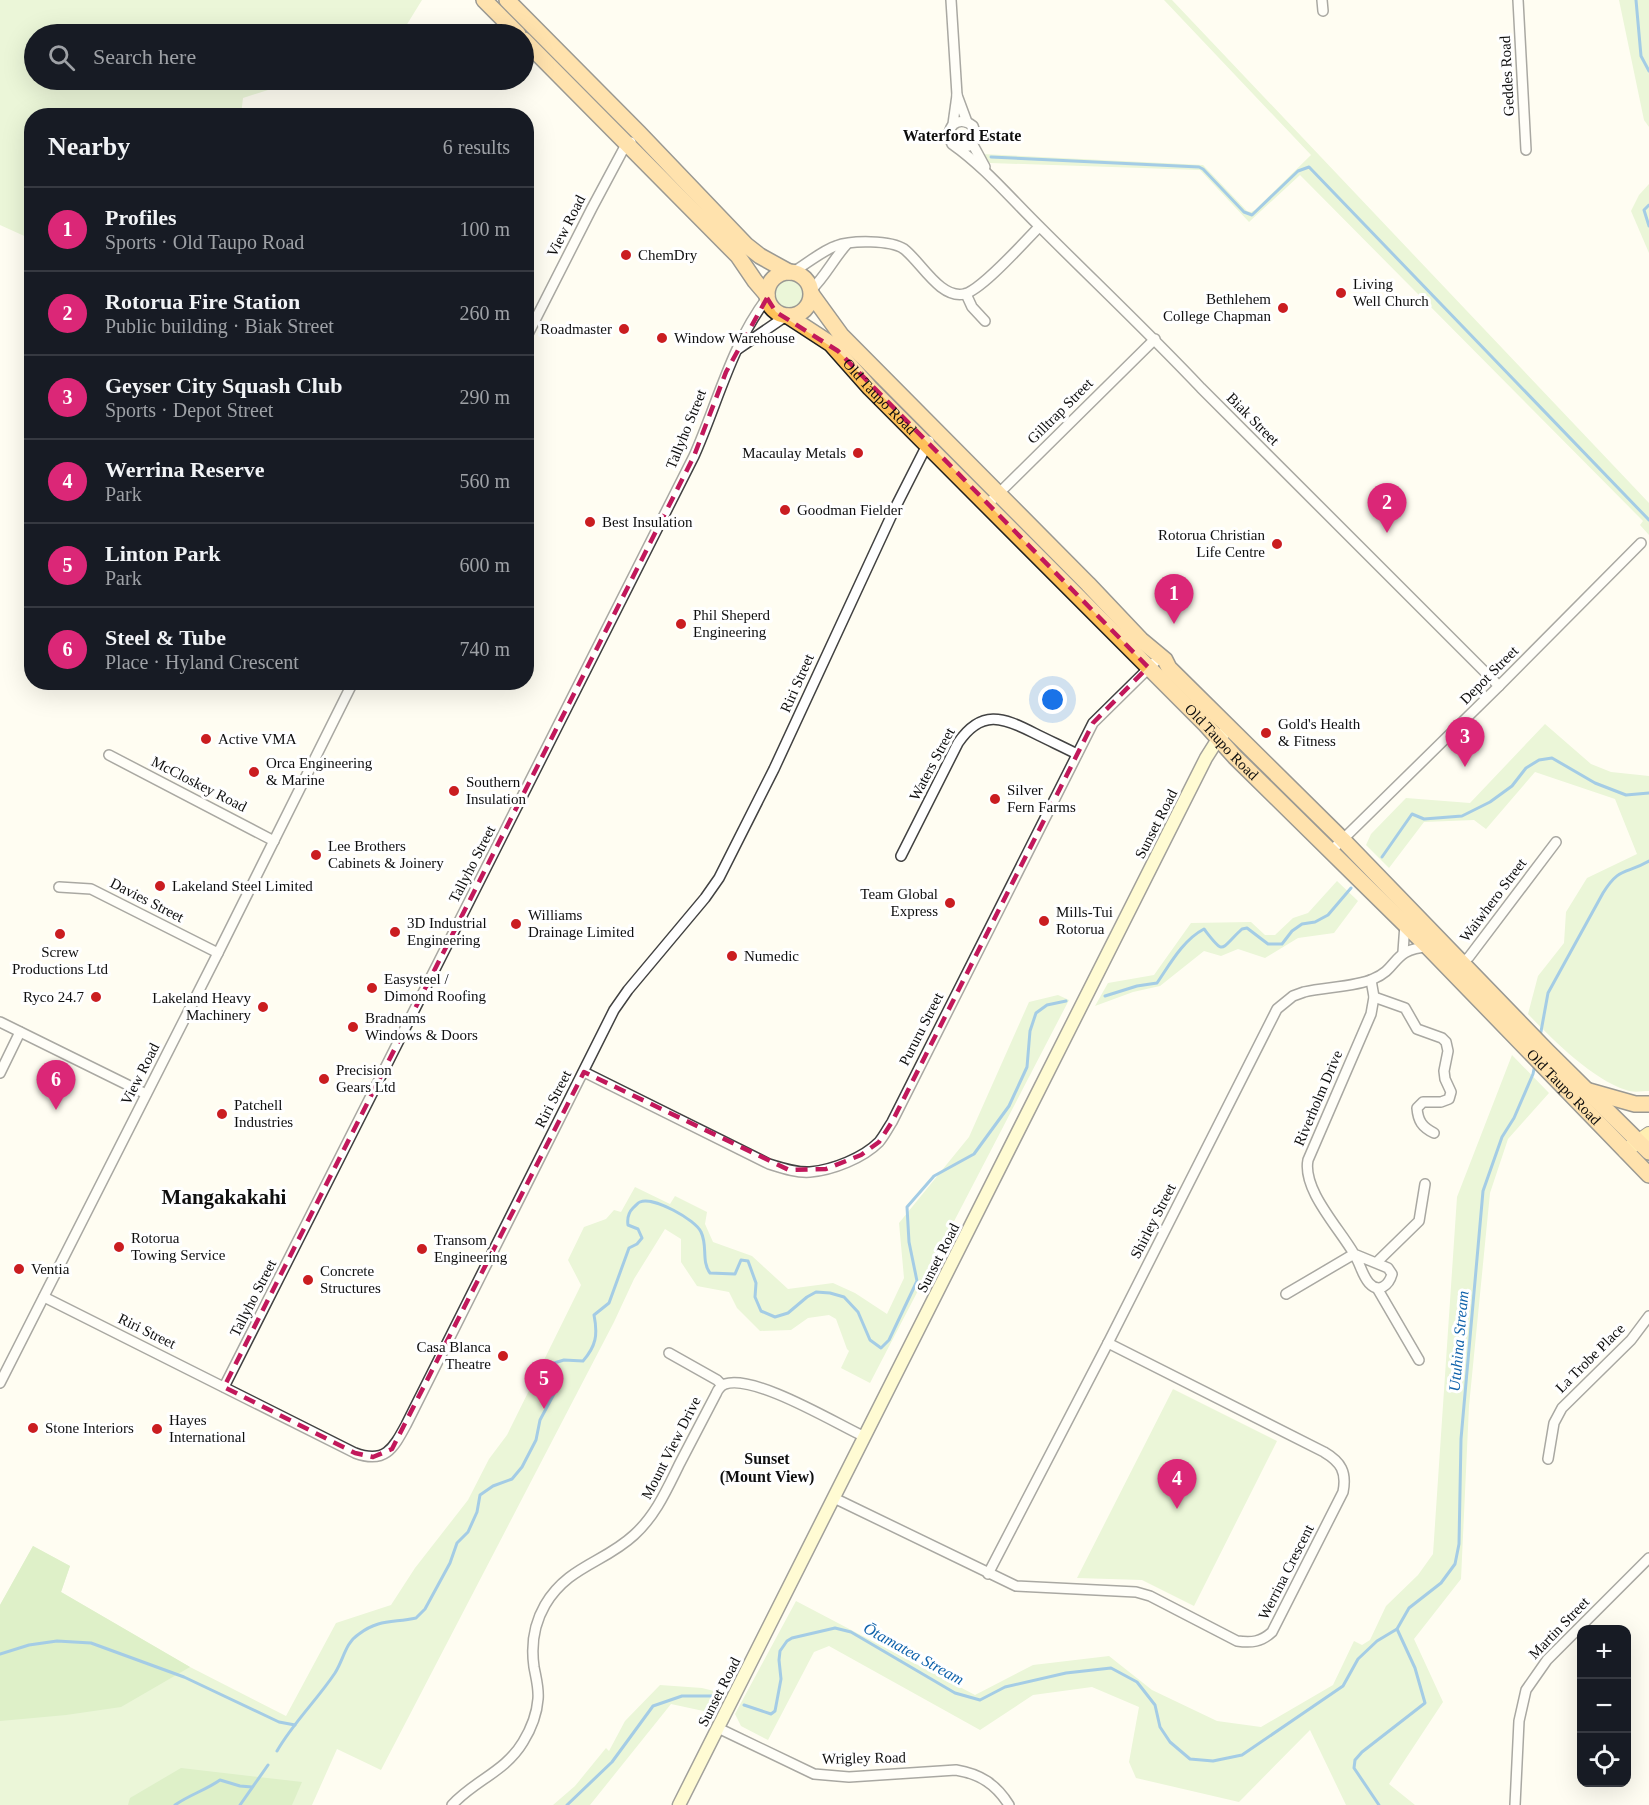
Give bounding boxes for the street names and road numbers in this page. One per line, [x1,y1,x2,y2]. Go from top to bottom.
street label: Geddes Road [1497,35,1517,117]
street label: View Road [544,192,589,259]
street label: Old Taupo Road [840,355,920,438]
street label: Gilltrap Street [1024,375,1096,447]
street label: Tallyho Street [663,386,710,471]
street label: Biak Street [1224,390,1283,449]
street label: Depot Street [1457,642,1522,707]
street label: Riri Street [777,651,817,715]
street label: Old Taupo Road [1182,701,1262,784]
street label: Waters Street [906,724,958,803]
street label: McCloskey Road [149,753,250,815]
street label: Sunset Road [1132,786,1180,861]
street label: Tallyho Street [446,822,499,905]
street label: Waiwhero Street [1457,855,1530,945]
street label: Davies Street [108,875,187,926]
street label: Pururu Street [896,989,947,1068]
street label: View Road [118,1040,163,1107]
street label: Old Taupo Road [1524,1046,1604,1128]
street label: Riverholm Drive [1291,1048,1345,1148]
street label: Riri Street [532,1067,575,1130]
street label: Shirley Street [1127,1180,1179,1261]
street label: Sunset Road [914,1220,962,1295]
street label: Tallyho Street [227,1256,280,1339]
street label: Riri Street [116,1310,179,1352]
street label: La Trobe Place [1552,1320,1628,1396]
street label: Mount View Drive [638,1394,704,1502]
street label: Werrina Crescent [1255,1521,1317,1622]
street label: Martin Street [1526,1593,1593,1662]
street label: Sunset Road [695,1654,743,1729]
street label: Wrigley Road [822,1749,907,1767]

